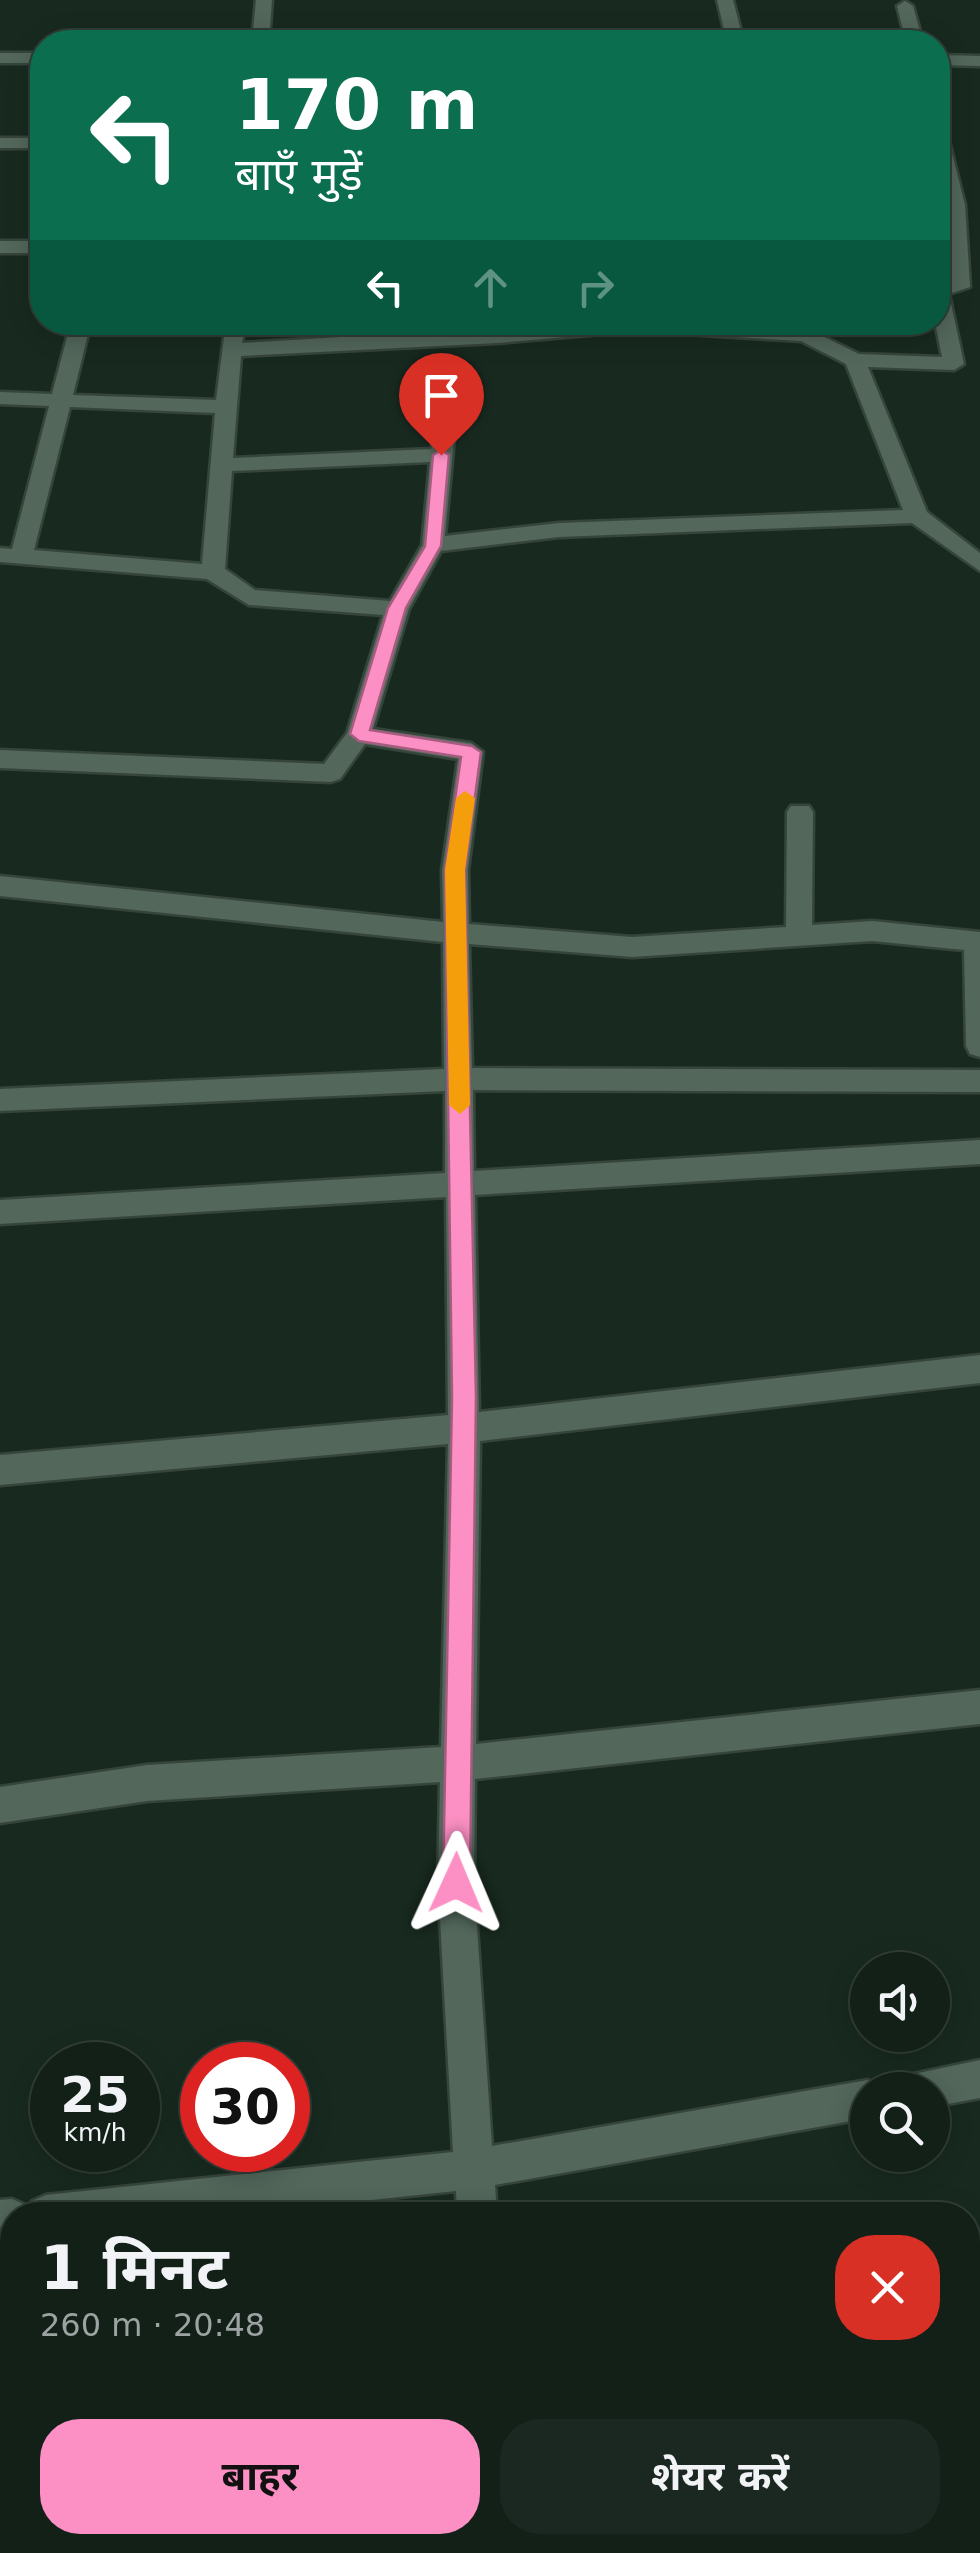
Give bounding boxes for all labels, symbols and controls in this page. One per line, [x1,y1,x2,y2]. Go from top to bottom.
text: 170 m [235,64,478,146]
icon: left [70,70,200,200]
text: बाएँ मुड़ें [235,148,363,201]
icon: left [358,260,413,315]
icon: ahead [463,260,518,315]
icon: right [568,260,623,315]
pin [399,353,484,456]
icon: arrive [414,368,469,423]
position arrow [404,1831,508,1935]
map controls [850,1952,950,2172]
button: sound [850,1952,950,2052]
speed limit sign: 30 [180,2042,310,2172]
text: 25 [60,2066,130,2124]
button: search [850,2072,950,2172]
text: km/h [63,2118,127,2147]
text: 1 मिनट [40,2233,229,2303]
button: close [835,2235,940,2340]
text: 260 m · 20:48 [40,2306,265,2344]
button: बाहर [40,2419,480,2534]
button: शेयर करें [500,2419,940,2534]

